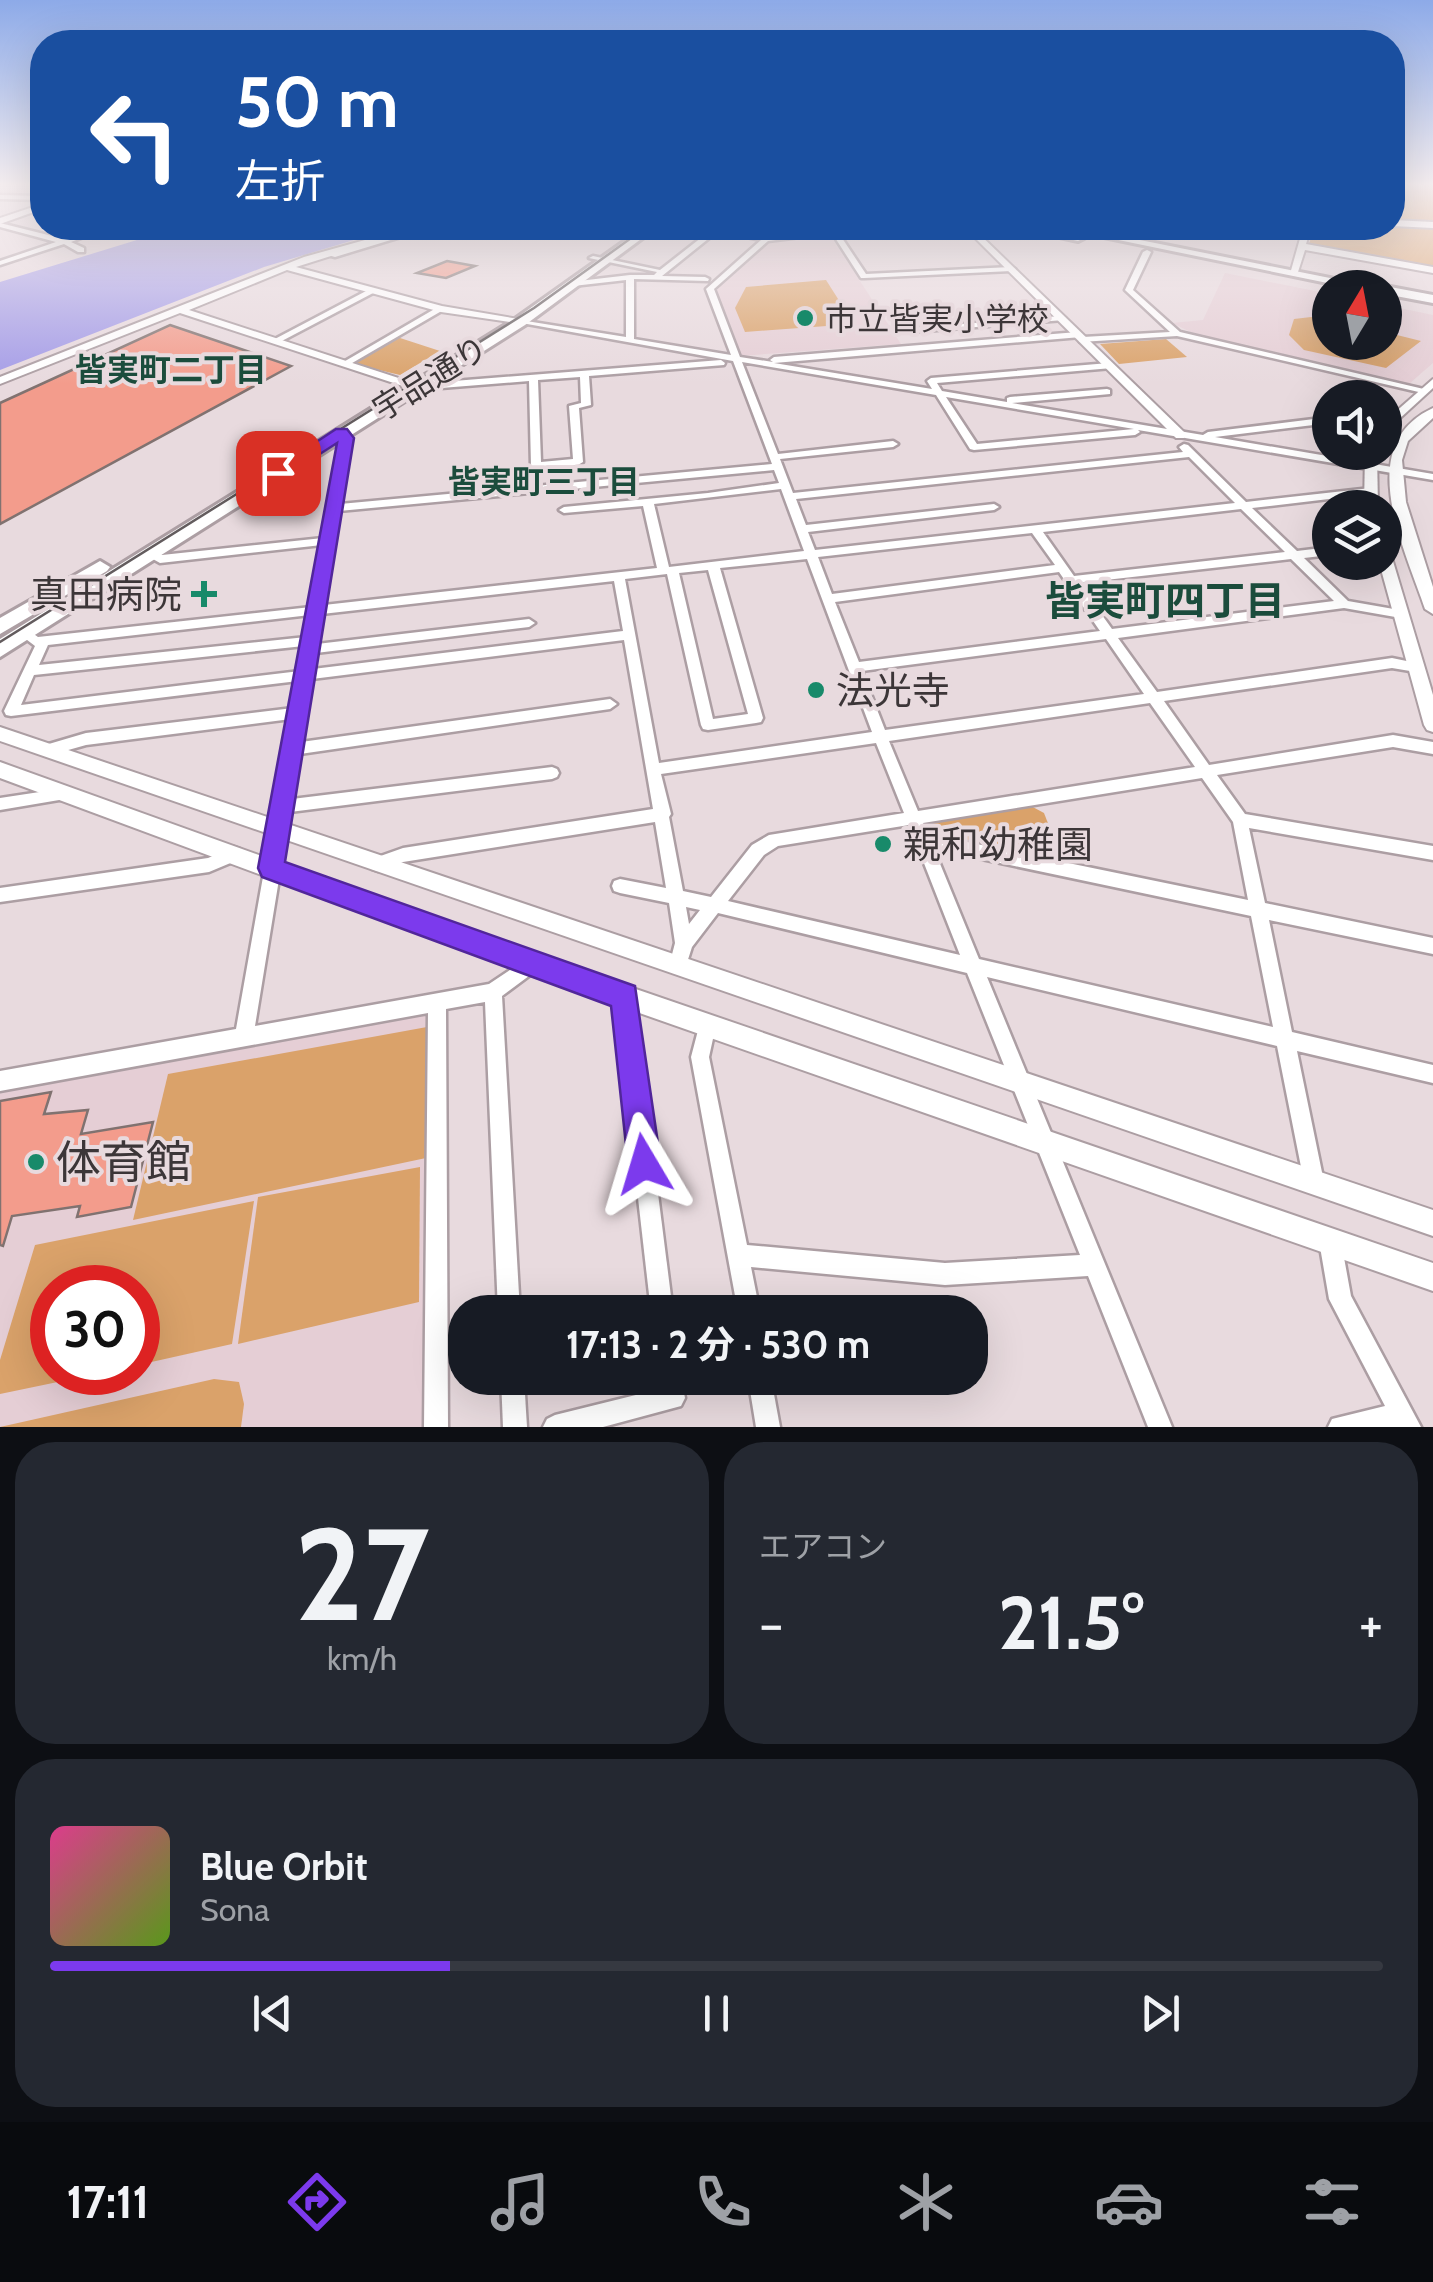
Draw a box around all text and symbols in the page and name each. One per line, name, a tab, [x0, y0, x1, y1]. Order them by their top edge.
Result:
text: 50 m	[235, 59, 399, 145]
icon: left	[70, 70, 200, 200]
text: 左折	[235, 154, 325, 208]
north arrow	[1312, 270, 1402, 360]
map controls	[1312, 270, 1402, 580]
place label: 市立皆実小学校	[825, 299, 1049, 338]
marker: 市立皆実小学校	[794, 307, 816, 329]
street label: 宇品通り	[365, 328, 495, 428]
district label: 皆実町二丁目	[75, 350, 267, 389]
button: sound	[1312, 380, 1402, 470]
pin	[236, 431, 321, 516]
icon: arrive	[251, 446, 306, 501]
district label: 皆実町三丁目	[448, 462, 640, 501]
button: layers	[1312, 490, 1402, 580]
place label: 真田病院	[30, 571, 182, 618]
district label: 皆実町四丁目	[1045, 576, 1285, 625]
marker: 真田病院	[191, 581, 217, 607]
place label: 法光寺	[836, 667, 950, 714]
marker: 法光寺	[805, 679, 827, 701]
place label: 親和幼稚園	[903, 821, 1093, 868]
marker: 親和幼稚園	[872, 833, 894, 855]
position arrow	[592, 1112, 696, 1216]
place label: 体育館	[56, 1135, 191, 1189]
marker: 体育館	[25, 1151, 47, 1173]
speed limit sign: 30	[30, 1265, 160, 1395]
text: 17:13 · 2 分 · 530 m	[566, 1321, 870, 1368]
text: 27	[294, 1495, 430, 1653]
text: エアコン	[759, 1527, 887, 1566]
text: 21.5°	[998, 1577, 1144, 1668]
text: −	[759, 1590, 783, 1657]
text: +	[1359, 1590, 1383, 1657]
text: km/h	[327, 1639, 397, 1678]
text: Blue Orbit	[200, 1843, 368, 1890]
text: Sona	[200, 1890, 270, 1929]
icon: previous	[245, 1986, 300, 2041]
icon: pause	[689, 1986, 744, 2041]
icon: next	[1133, 1986, 1188, 2041]
icon: directions	[282, 2167, 352, 2237]
icon: music	[485, 2167, 555, 2237]
icon: phone	[688, 2167, 758, 2237]
icon: climate	[891, 2167, 961, 2237]
icon: car	[1094, 2167, 1164, 2237]
icon: filters	[1297, 2167, 1367, 2237]
text: 17:11	[66, 2175, 149, 2229]

